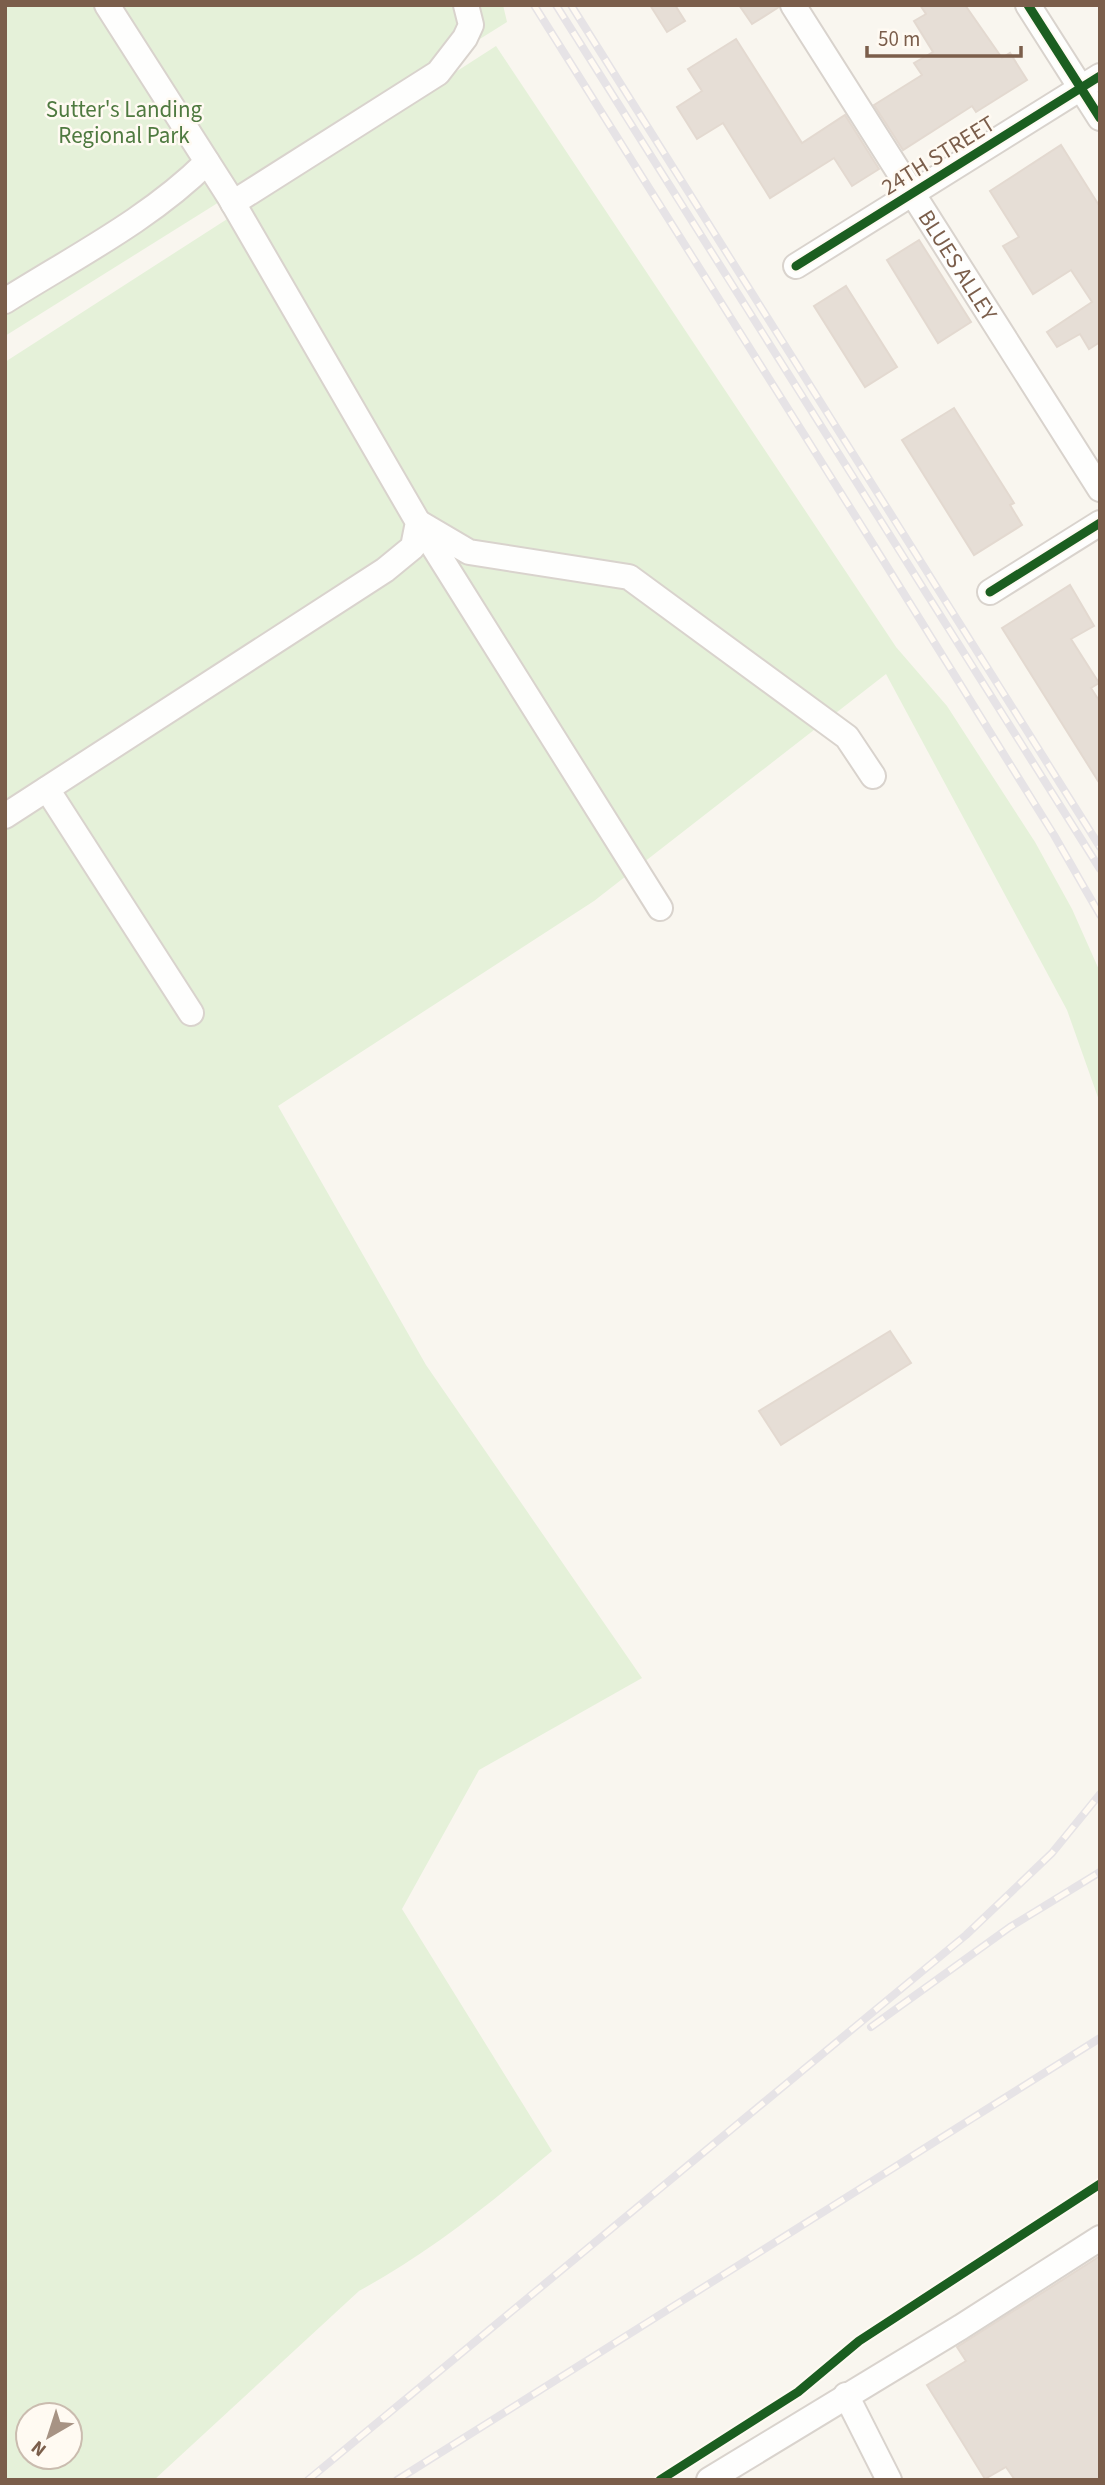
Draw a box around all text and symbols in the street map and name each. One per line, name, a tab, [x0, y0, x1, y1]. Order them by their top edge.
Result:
scale bar	[867, 14, 1021, 58]
text: 50 m	[878, 24, 920, 54]
park label: Sutter's Landing Regional Park	[46, 93, 203, 152]
street label: 24TH STREET	[875, 107, 1002, 203]
street label: BLUES ALLEY	[910, 203, 1005, 327]
north arrow	[14, 2401, 84, 2471]
text: N	[26, 2434, 53, 2463]

